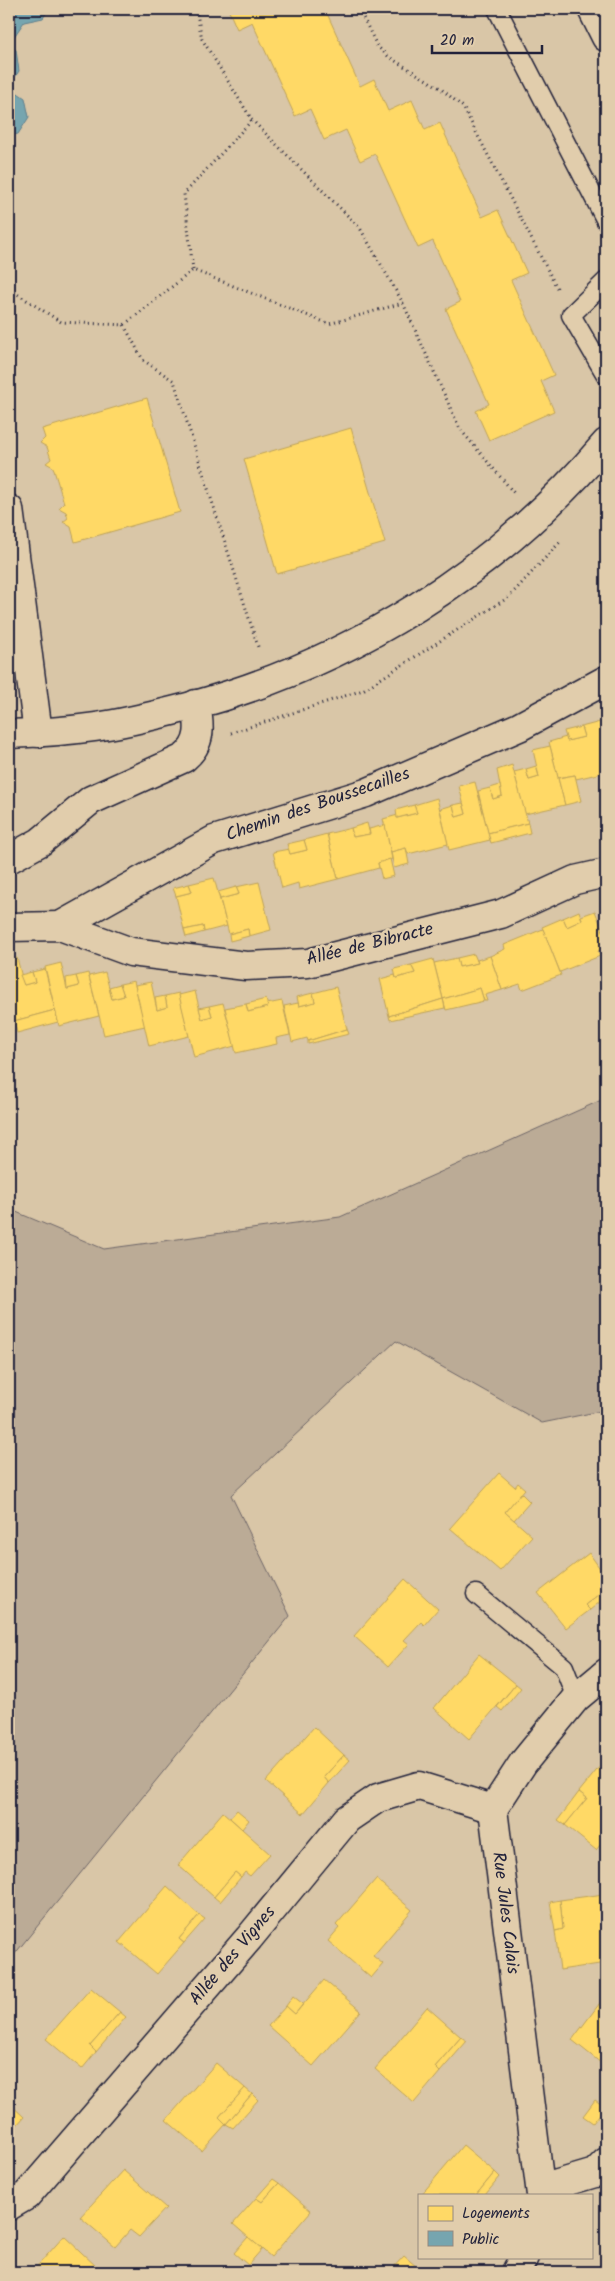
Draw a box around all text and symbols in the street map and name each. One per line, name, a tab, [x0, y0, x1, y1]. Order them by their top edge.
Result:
scale bar	[432, 22, 542, 54]
text: 20 m	[440, 29, 474, 53]
street label: Chemin des Boussecailles	[222, 760, 414, 850]
street label: Allée de Bibracte	[303, 915, 437, 975]
street label: Rue Jules Calais	[483, 1850, 527, 1976]
street label: Allée des Vignes	[182, 1899, 284, 2012]
legend	[418, 2194, 592, 2258]
text: Logements	[462, 2202, 530, 2226]
text: Public	[462, 2228, 499, 2252]

